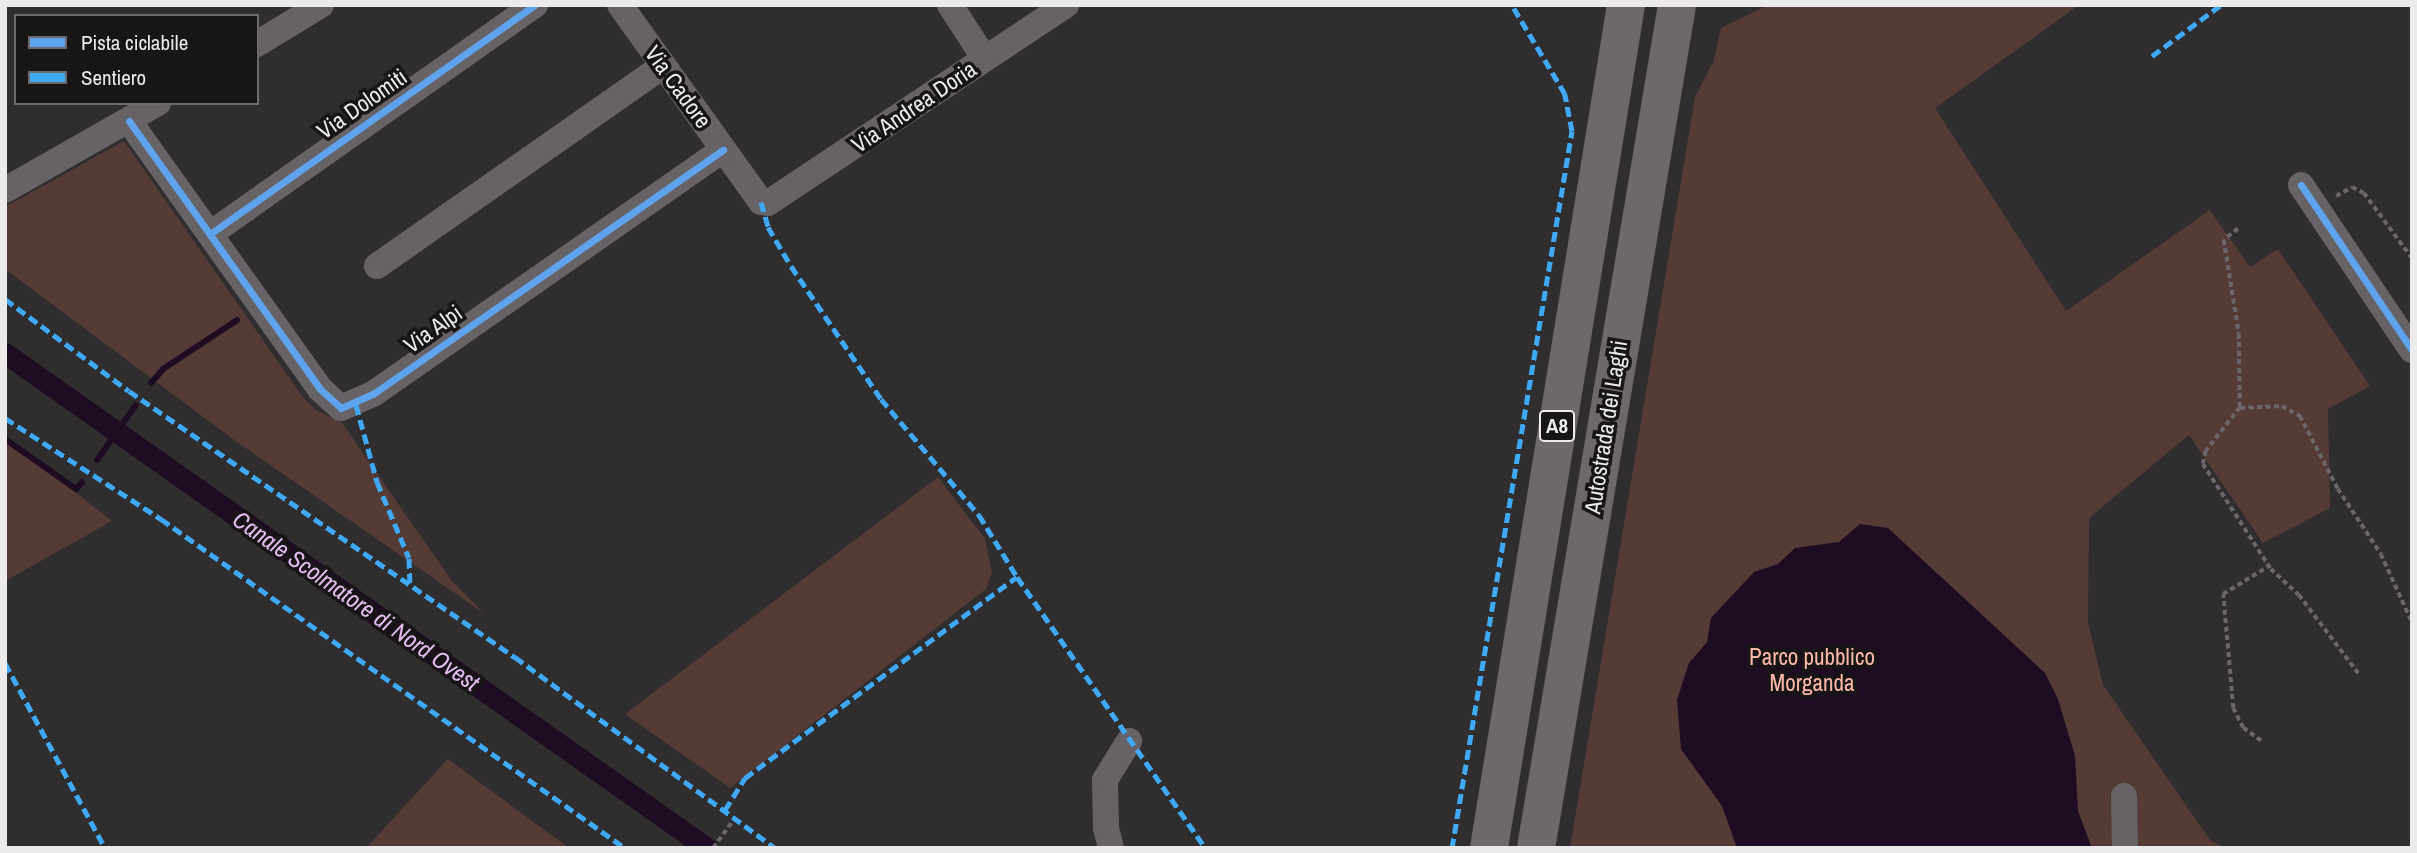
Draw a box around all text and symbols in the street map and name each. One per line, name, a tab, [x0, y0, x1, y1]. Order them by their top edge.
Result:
legend	[14, 14, 259, 105]
text: Pista ciclabile	[81, 28, 188, 57]
street label: Via Cadore	[639, 40, 717, 134]
street label: Via Andrea Doria	[846, 55, 982, 159]
text: Sentiero	[81, 63, 146, 92]
street label: Via Dolomiti	[312, 63, 412, 145]
street label: Via Alpi	[398, 299, 468, 359]
street label: Autostrada dei Laghi	[1579, 338, 1633, 516]
road number: A8	[1538, 408, 1576, 444]
water label: Canale Scolmatore di Nord Ovest	[227, 505, 485, 697]
park label: Parco pubblico Morganda	[1749, 643, 1875, 697]

